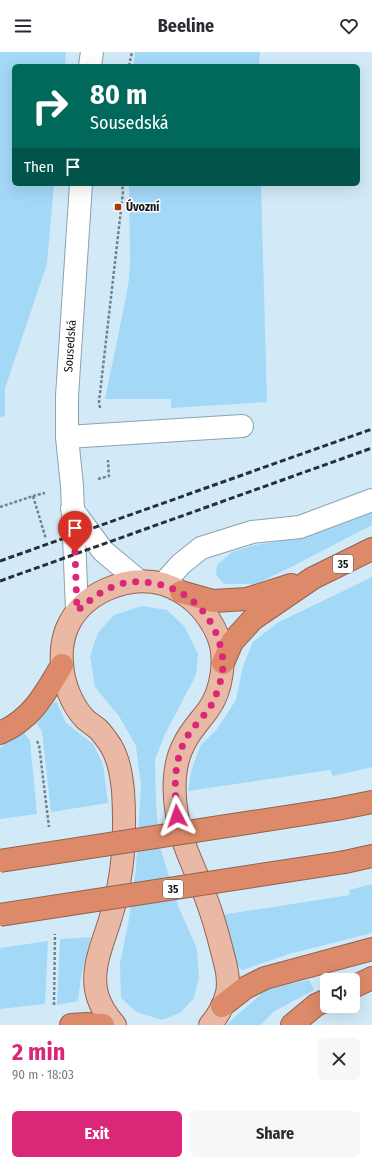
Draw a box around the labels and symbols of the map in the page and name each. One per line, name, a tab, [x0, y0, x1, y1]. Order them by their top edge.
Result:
place label: Úvozní	[126, 198, 160, 214]
marker: Úvozní	[113, 202, 123, 212]
street label: Sousedská	[61, 319, 79, 373]
pin	[58, 511, 92, 552]
road number: 35	[333, 555, 353, 573]
position arrow	[156, 795, 198, 837]
road number: 35	[163, 880, 183, 898]

